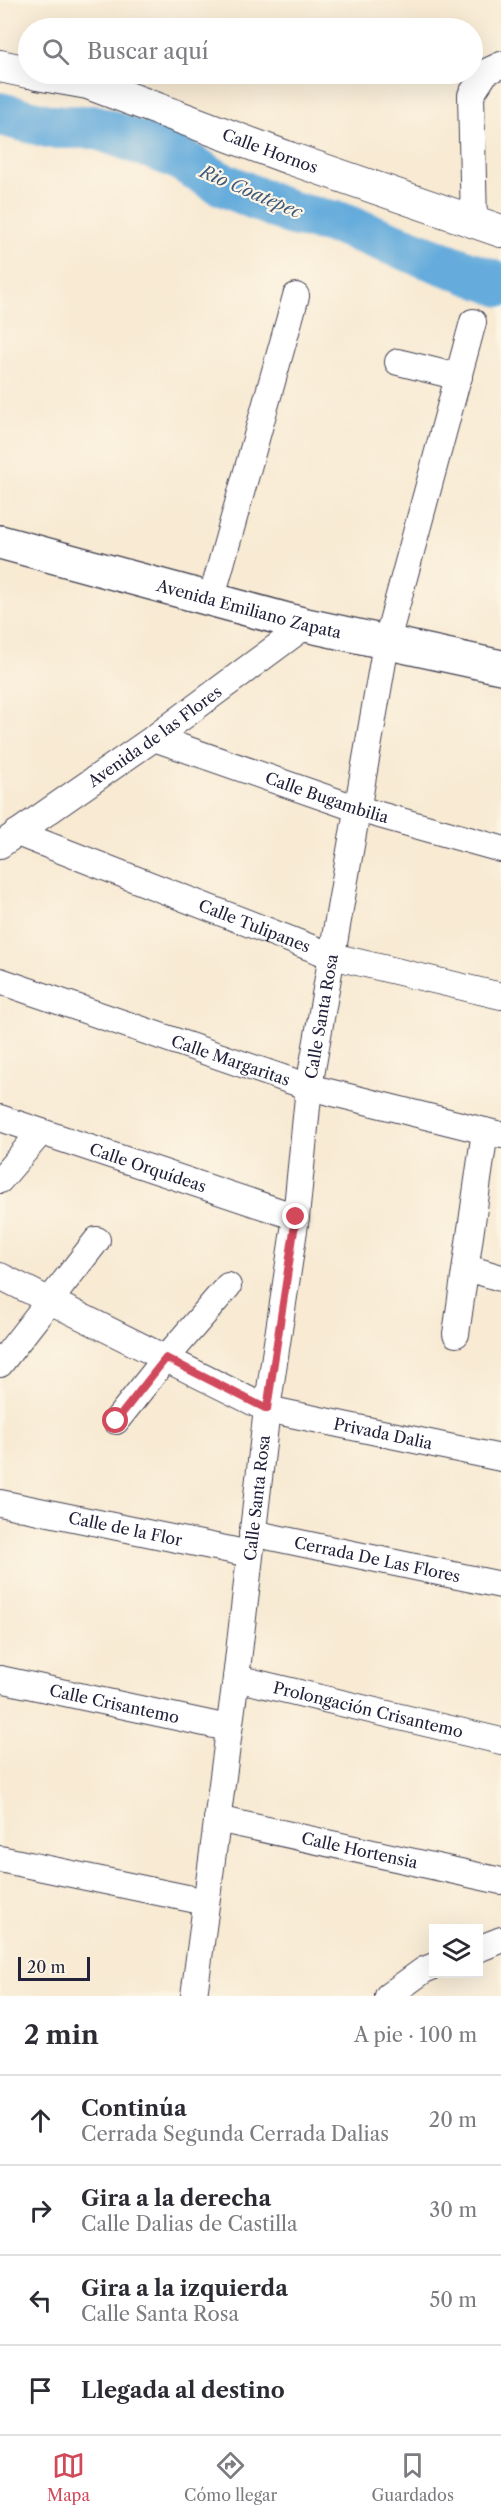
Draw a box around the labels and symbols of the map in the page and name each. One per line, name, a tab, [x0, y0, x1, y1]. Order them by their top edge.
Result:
street label: Calle Hornos	[219, 124, 320, 177]
water label: Rio Coatepec	[195, 160, 306, 224]
street label: Avenida Emiliano Zapata	[154, 575, 344, 642]
street label: Avenida de las Flores	[83, 681, 225, 792]
street label: Calle Bugambilia	[263, 768, 392, 827]
street label: Calle Tulipanes	[196, 895, 313, 957]
street label: Calle Santa Rosa	[301, 952, 342, 1080]
street label: Calle Margaritas	[169, 1031, 293, 1090]
street label: Calle Orquídeas	[87, 1139, 209, 1196]
route end	[282, 1203, 308, 1229]
route start	[102, 1407, 128, 1433]
street label: Privada Dalia	[332, 1413, 435, 1454]
street label: Calle Santa Rosa	[240, 1433, 274, 1562]
street label: Calle de la Flor	[67, 1507, 184, 1550]
street label: Cerrada De Las Flores	[292, 1532, 462, 1586]
street label: Prolongación Crisantemo	[271, 1677, 465, 1742]
street label: Calle Crisantemo	[48, 1680, 181, 1727]
street label: Calle Hortensia	[300, 1828, 420, 1873]
scale bar	[18, 1954, 90, 1982]

